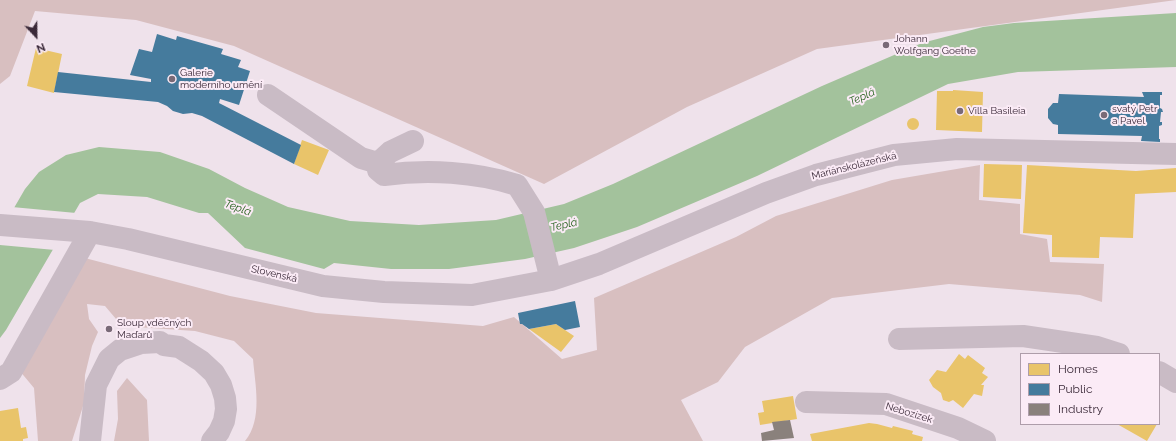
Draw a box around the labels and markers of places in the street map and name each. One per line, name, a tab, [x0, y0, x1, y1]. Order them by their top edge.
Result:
place label: Johann Wolfgang Goethe	[894, 33, 976, 56]
marker: Johann Wolfgang Goethe	[881, 40, 891, 50]
place label: Galerie moderního umění	[180, 67, 262, 90]
marker: Galerie moderního umění	[167, 74, 177, 84]
place label: svatý Petr a Pavel	[1112, 103, 1157, 126]
place label: Villa Basileia	[968, 105, 1026, 117]
marker: Villa Basileia	[955, 106, 965, 116]
marker: svatý Petr a Pavel	[1099, 110, 1109, 120]
place label: Sloup vděčných Maďarů	[117, 317, 191, 340]
marker: Sloup vděčných Maďarů	[104, 324, 114, 334]

